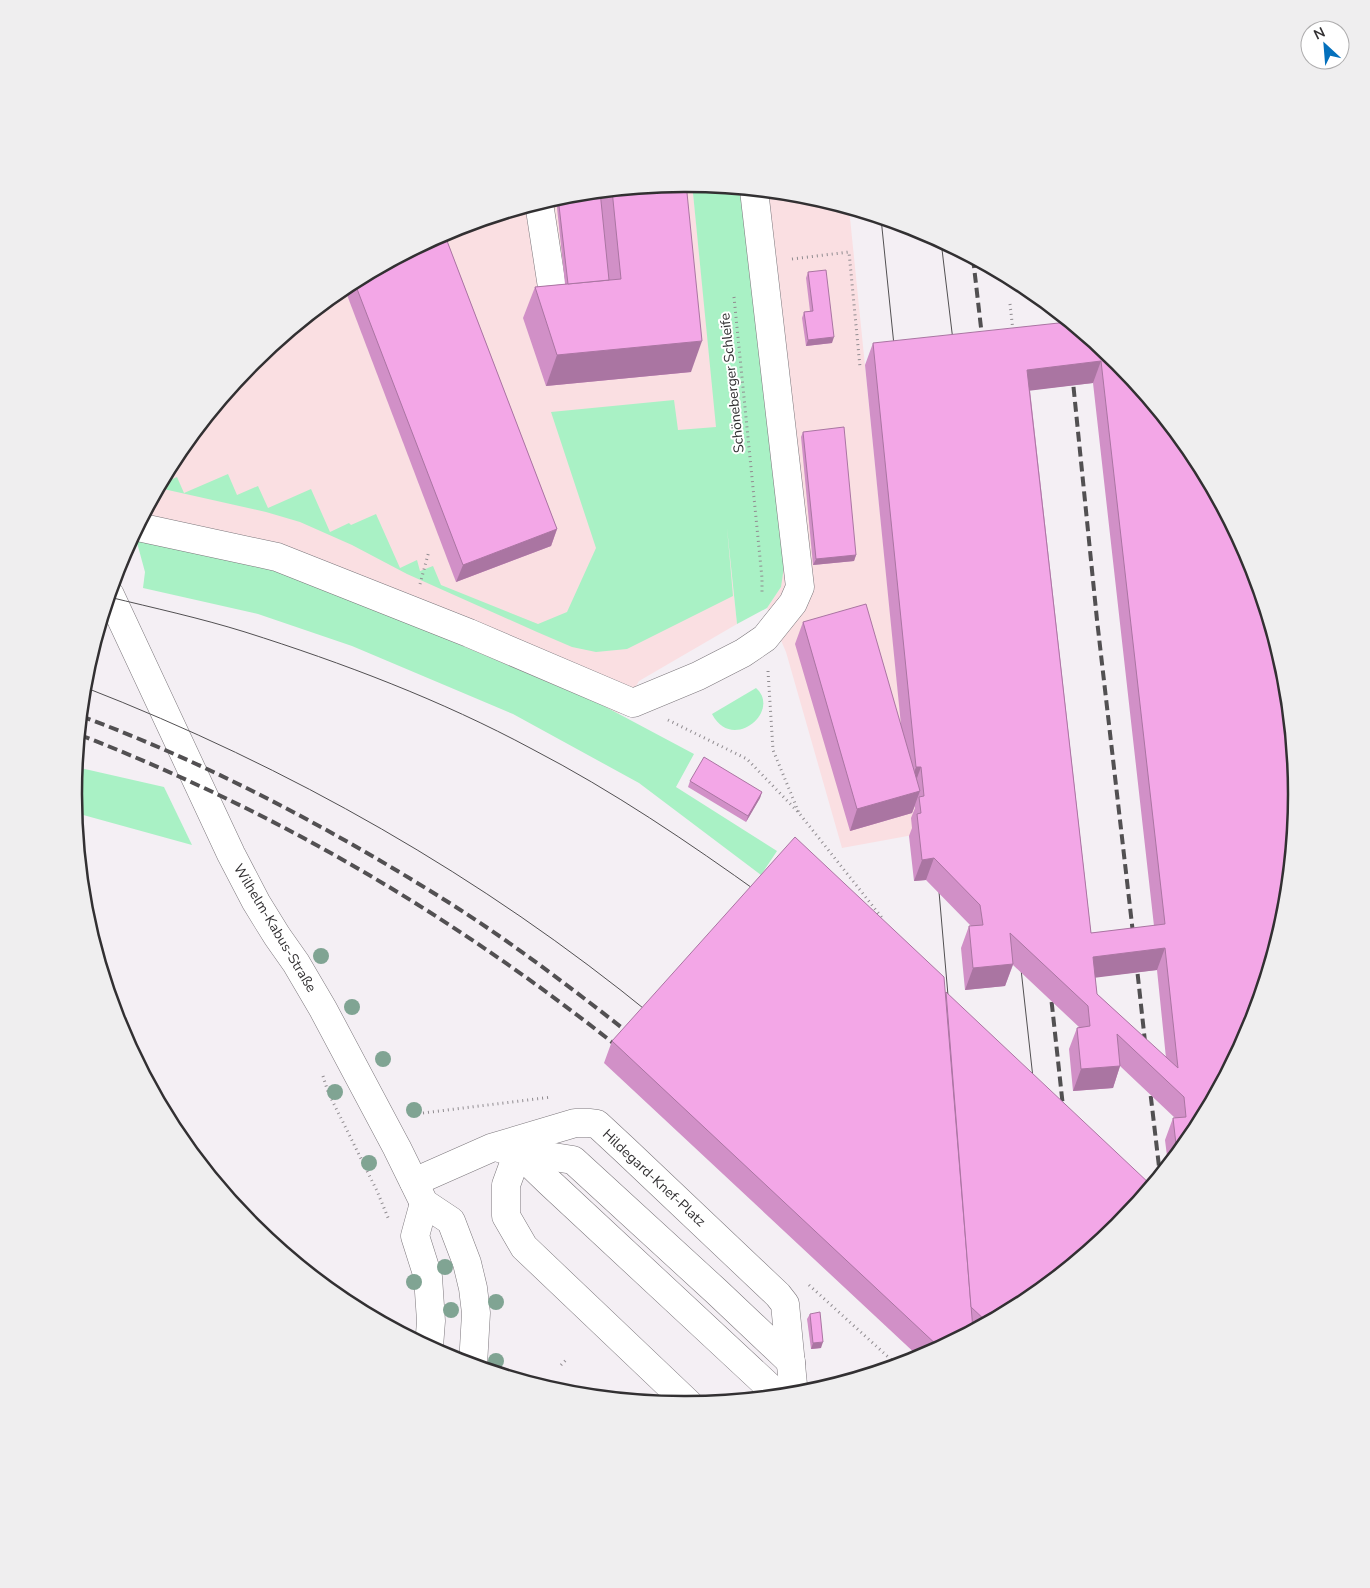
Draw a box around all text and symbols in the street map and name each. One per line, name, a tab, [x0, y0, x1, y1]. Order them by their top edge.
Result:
north arrow	[1300, 20, 1350, 70]
text: N	[1311, 23, 1328, 45]
street label: Schöneberger Schleife	[715, 312, 749, 454]
street label: Wilhelm-Kabus-Straße	[229, 860, 321, 996]
street label: Hildegard-Knef-Platz	[598, 1125, 710, 1231]

